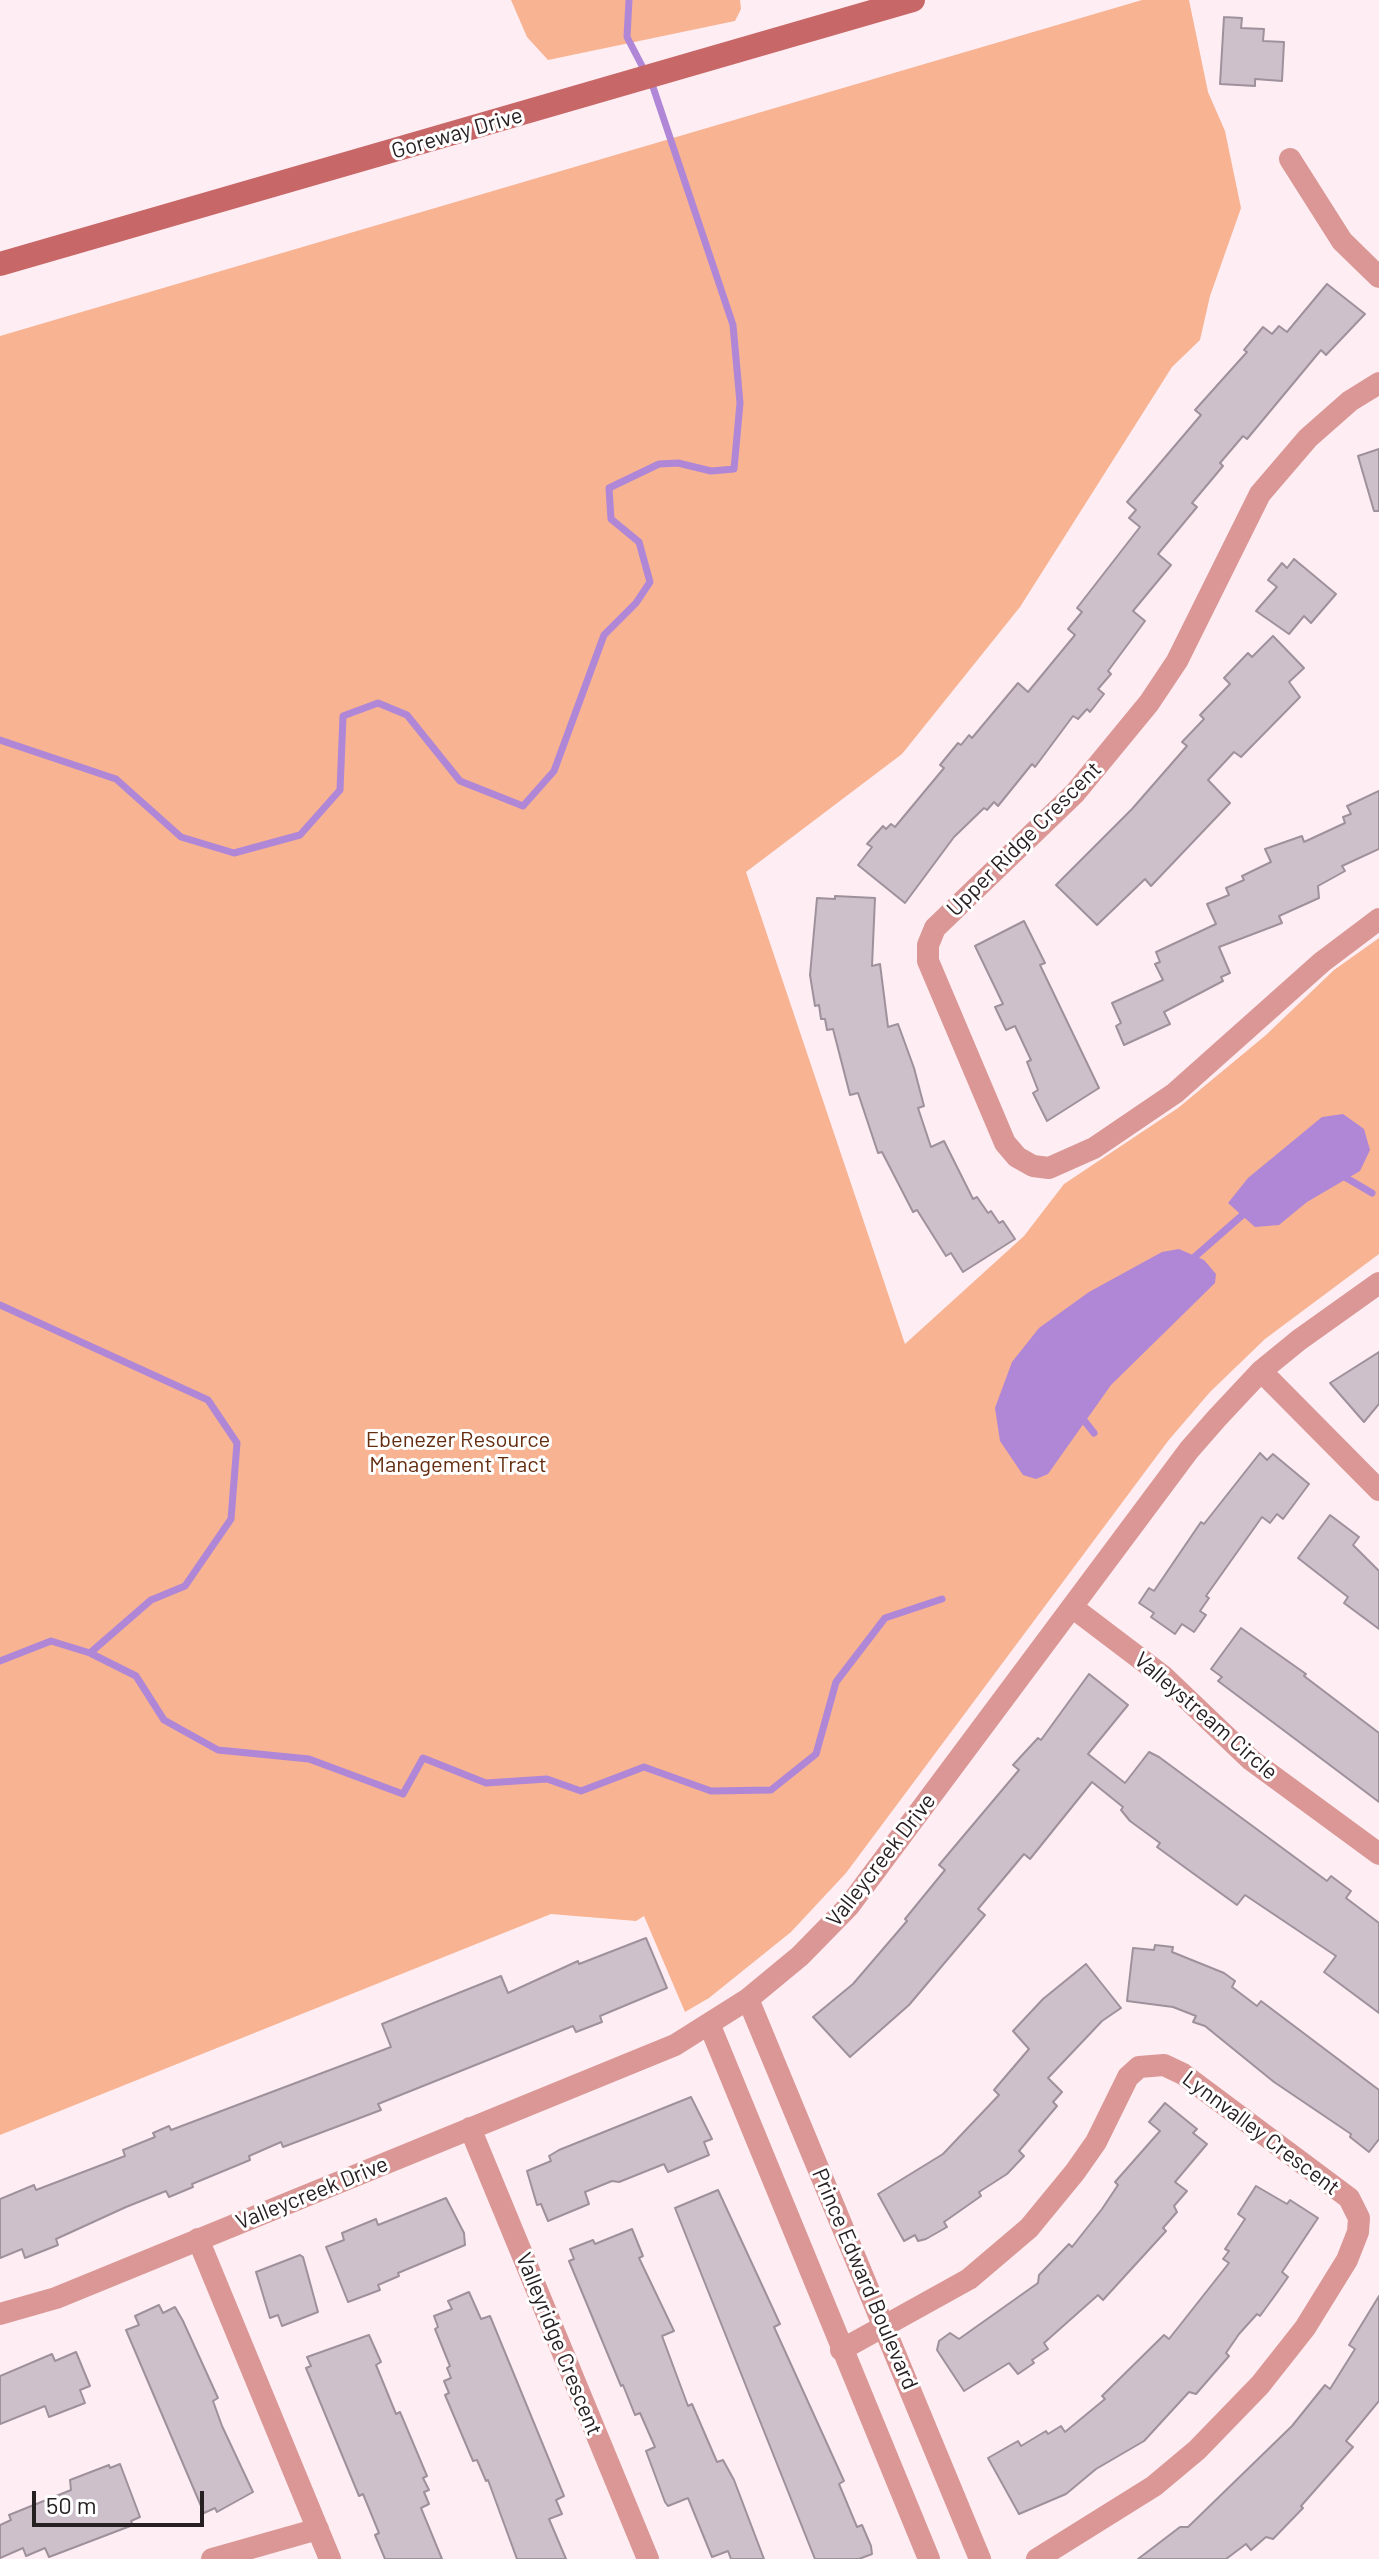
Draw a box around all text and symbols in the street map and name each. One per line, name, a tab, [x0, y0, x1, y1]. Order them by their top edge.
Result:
street label: Goreway Drive	[388, 102, 526, 164]
street label: Upper Ridge Crescent	[941, 756, 1107, 922]
park label: Ebenezer Resource Management Tract	[366, 1427, 550, 1478]
street label: Valleystream Circle	[1129, 1647, 1283, 1785]
street label: Valleycreek Drive	[821, 1788, 941, 1932]
street label: Lynnvalley Crescent	[1177, 2065, 1345, 2201]
street label: Valleycreek Drive	[232, 2150, 392, 2236]
street label: Prince Edward Boulevard	[806, 2164, 924, 2394]
street label: Valleyridge Crescent	[510, 2249, 608, 2439]
scale bar	[36, 2475, 208, 2525]
text: 50 m	[46, 2490, 97, 2519]

